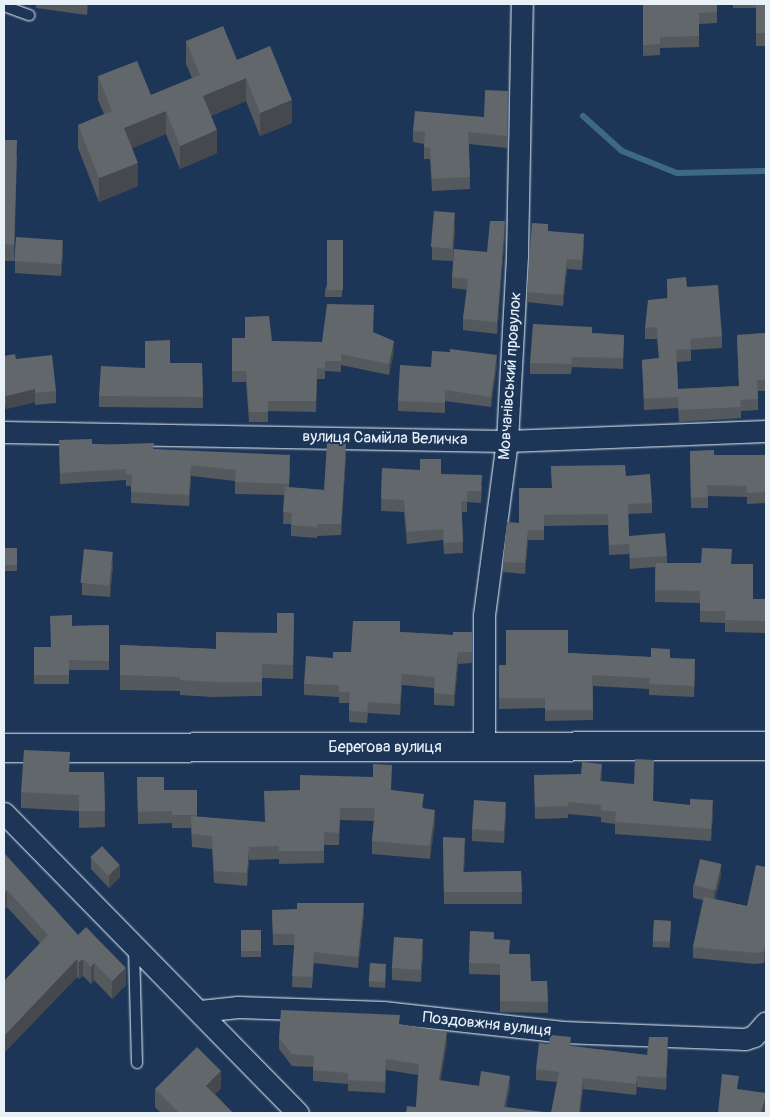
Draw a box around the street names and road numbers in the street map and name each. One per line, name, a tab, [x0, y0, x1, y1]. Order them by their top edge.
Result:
street label: Мовчанівський провулок	[495, 291, 525, 461]
street label: вулиця Самійла Величка	[302, 427, 468, 449]
street label: Берегова вулиця	[328, 737, 442, 757]
street label: Поздовжня вулиця	[422, 1008, 552, 1040]

